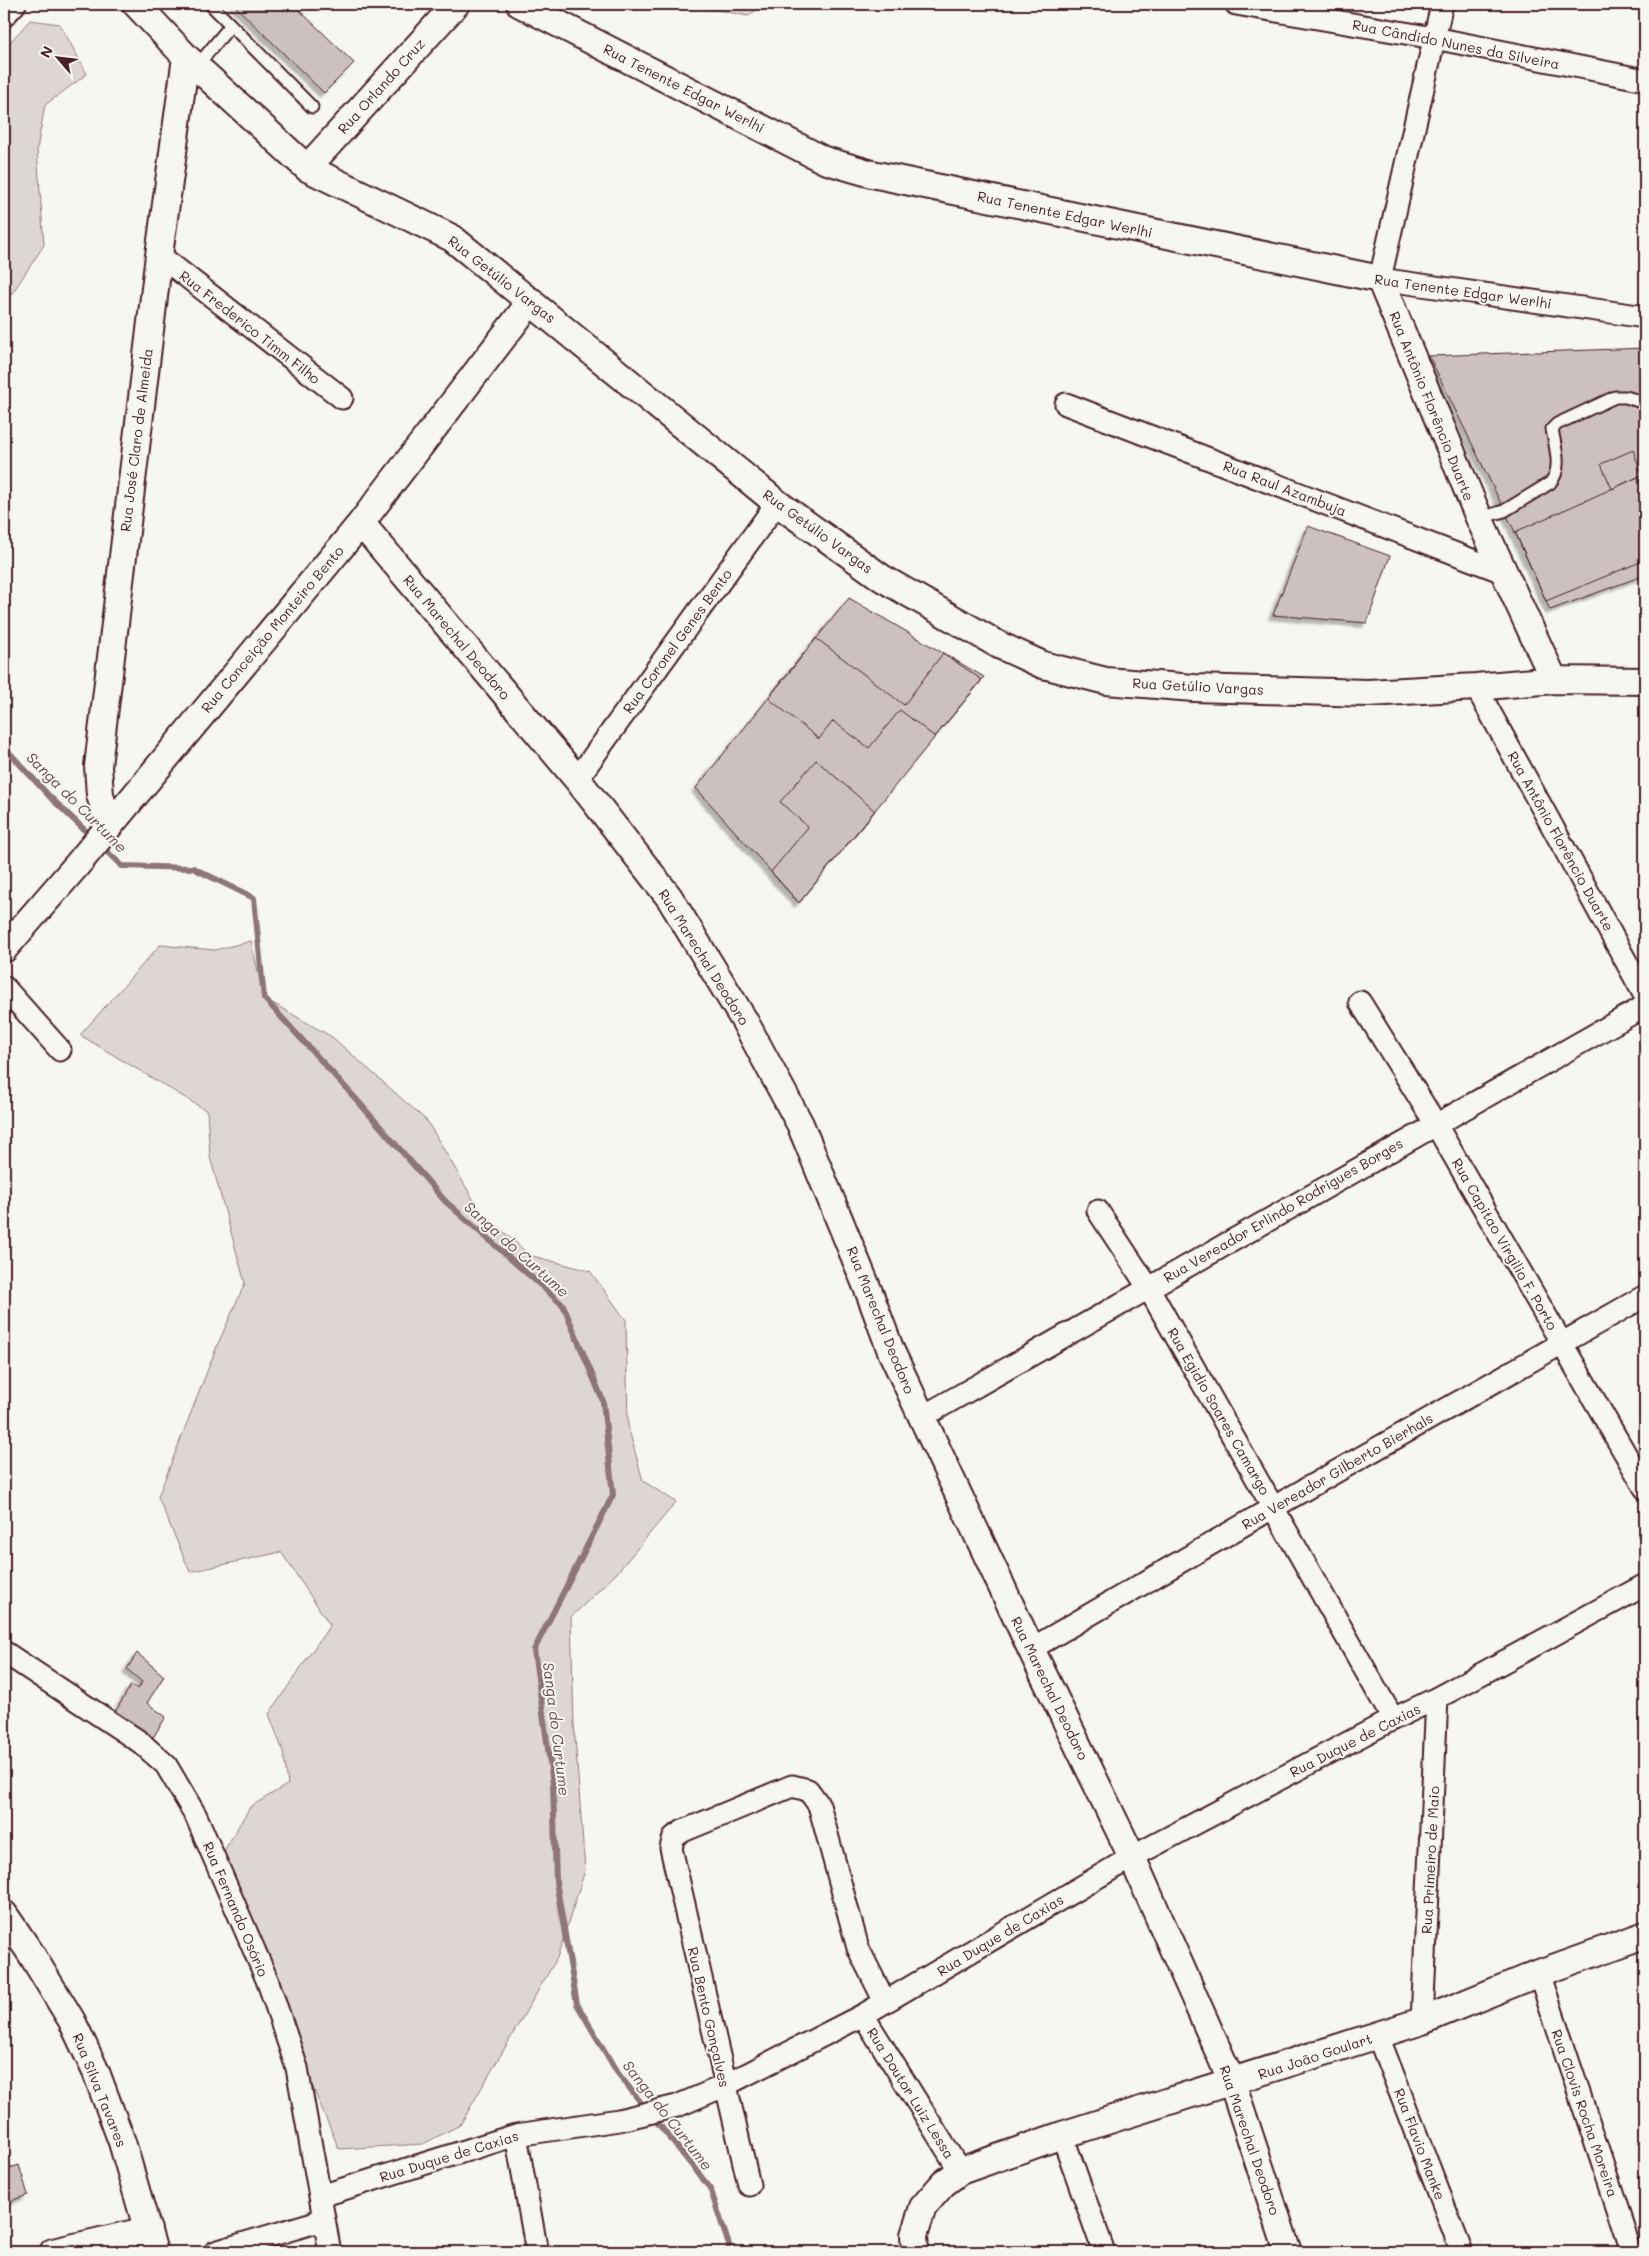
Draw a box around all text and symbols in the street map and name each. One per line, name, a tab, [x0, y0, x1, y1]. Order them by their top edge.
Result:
street label: Rua Cândido Nunes da Silveira	[1351, 15, 1561, 73]
north arrow	[32, 32, 82, 82]
street label: Rua Orlando Cruz	[333, 34, 429, 138]
street label: Rua Tenente Edgar Werlhi	[600, 39, 768, 137]
text: N	[35, 43, 57, 61]
street label: Rua Tenente Edgar Werlhi	[976, 186, 1154, 242]
street label: Rua Getúlio Vargas	[444, 231, 560, 327]
street label: Rua Frederico Timm Filho	[176, 266, 324, 388]
street label: Rua Tenente Edgar Werlhi	[1373, 269, 1553, 313]
street label: Rua Antônio Florêncio Duarte	[1385, 308, 1479, 504]
street label: Rua José Claro de Almeida	[115, 347, 157, 533]
street label: Rua Raul Azambuja	[1221, 456, 1349, 520]
street label: Rua Getúlio Vargas	[759, 485, 877, 577]
street label: Rua Conceição Monteiro Bento	[196, 541, 348, 717]
street label: Rua Coronel Genes Bento	[618, 565, 736, 717]
street label: Rua Marechal Deodoro	[399, 571, 515, 703]
street label: Rua Getúlio Vargas	[1132, 673, 1264, 699]
water label: Sanga do Curtume	[22, 747, 132, 857]
street label: Rua Antônio Florêncio Duarte	[1504, 748, 1618, 934]
street label: Rua Marechal Deodoro	[654, 885, 754, 1029]
street label: Rua Vereador Erlindo Rodrigues Borges	[1160, 1133, 1406, 1287]
street label: Rua Capitao Virgilio F. Porto	[1448, 1154, 1562, 1334]
water label: Sanga do Curtume	[460, 1197, 574, 1301]
street label: Rua Marechal Deodoro	[843, 1243, 919, 1397]
street label: Rua Egidio Soares Camargo	[1163, 1324, 1275, 1498]
street label: Rua Vereador Gilberto Bierhals	[1238, 1408, 1436, 1534]
street label: Rua Marechal Deodoro	[1007, 1613, 1093, 1763]
water label: Sanga do Curtume	[539, 1661, 575, 1797]
street label: Rua Duque de Caxias	[1286, 1699, 1424, 1781]
street label: Rua Primeiro de Maio	[1417, 1786, 1443, 1934]
street label: Rua Fernando Osório	[199, 1839, 273, 1979]
street label: Rua Duque de Caxias	[933, 1890, 1067, 1980]
street label: Rua Bento Gonçalves	[684, 1945, 734, 2089]
street label: Rua Doutor Luiz Lessa	[863, 2024, 959, 2162]
street label: Rua Clovis Rocha Moreira	[1547, 2027, 1623, 2199]
street label: Rua João Goulart	[1255, 2029, 1375, 2083]
street label: Rua Silva Tavares	[68, 2030, 132, 2150]
water label: Sanga do Curtume	[619, 2056, 717, 2174]
street label: Rua Marechal Deodoro	[1215, 2063, 1285, 2217]
street label: Rua Flavio Manke	[1390, 2085, 1450, 2203]
street label: Rua Duque de Caxias	[377, 2126, 521, 2186]

